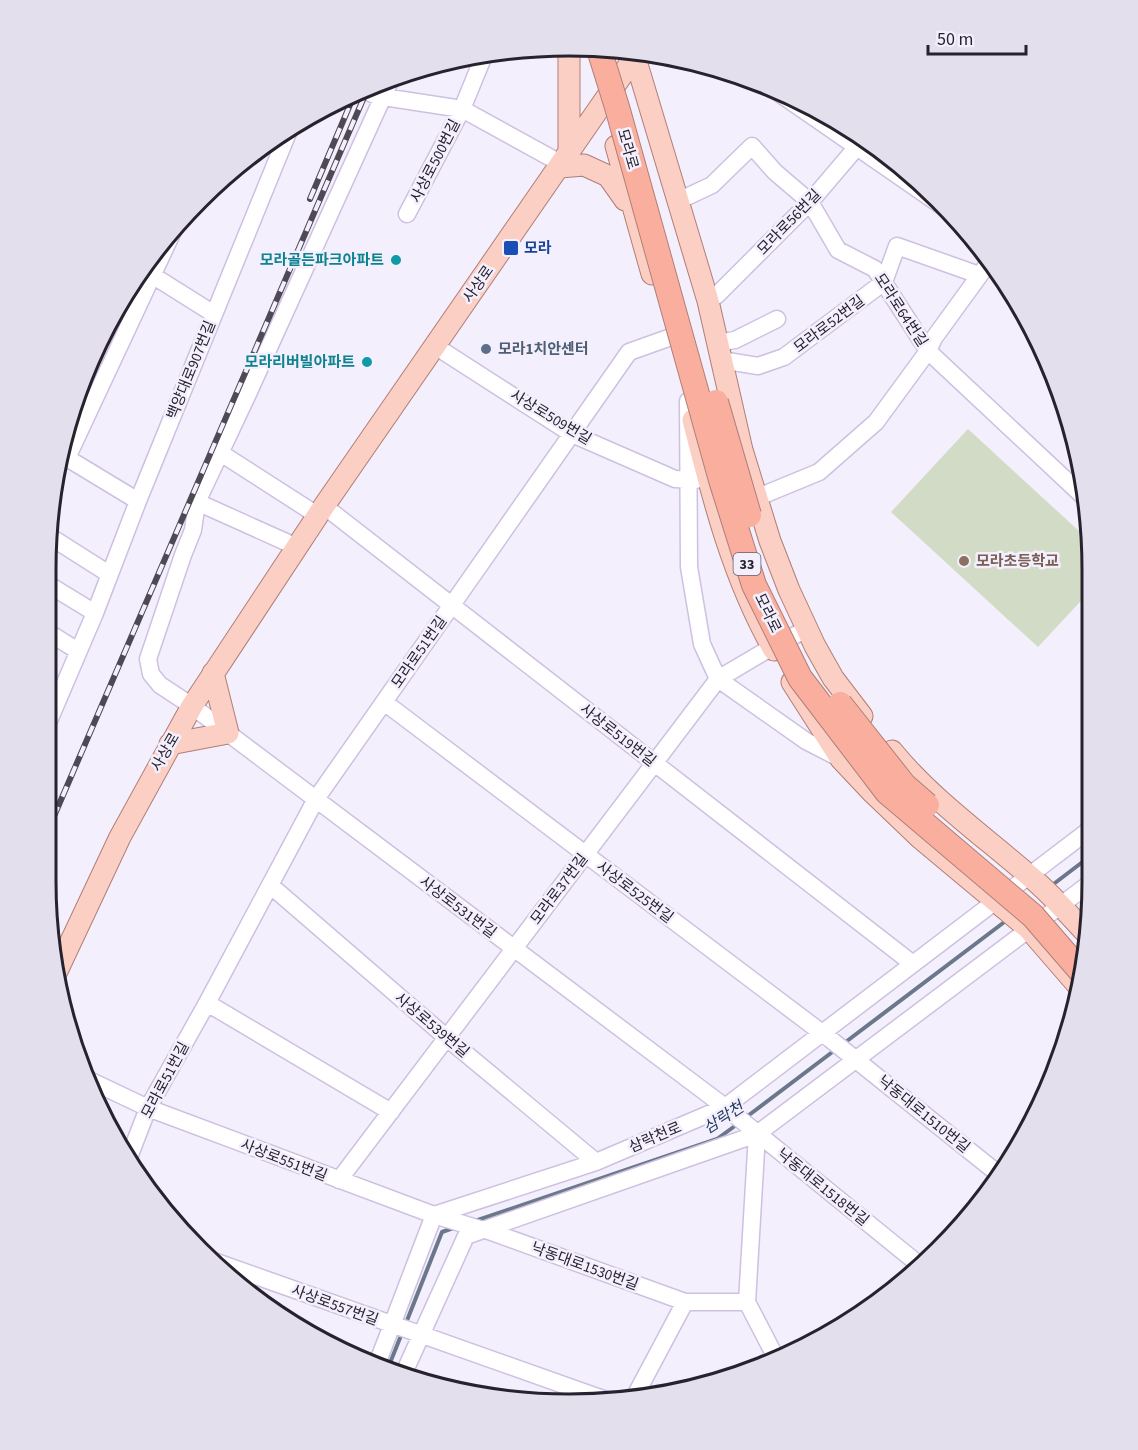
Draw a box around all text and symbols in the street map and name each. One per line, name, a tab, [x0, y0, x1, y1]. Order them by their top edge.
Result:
scale bar	[928, 18, 1026, 56]
text: 50 m	[937, 27, 973, 52]
street label: 사상로500번길	[405, 116, 466, 207]
street label: 모라로	[612, 126, 643, 172]
street label: 모라로56번길	[753, 185, 826, 260]
place label: 모라	[524, 238, 552, 259]
marker: 모라	[502, 239, 520, 257]
place label: 모라골든파크아파트	[260, 250, 384, 271]
marker: 모라골든파크아파트	[389, 253, 403, 267]
street label: 사상로	[458, 261, 499, 307]
street label: 모라로64번길	[869, 269, 932, 351]
street label: 모라로52번길	[789, 291, 869, 358]
street label: 백양대로907번길	[162, 317, 221, 423]
place label: 모라1치안센터	[498, 339, 589, 360]
marker: 모라1치안센터	[479, 342, 493, 356]
place label: 모라리버빌아파트	[245, 352, 355, 373]
marker: 모라리버빌아파트	[360, 355, 374, 369]
street label: 사상로509번길	[506, 385, 595, 450]
place label: 모라초등학교	[976, 551, 1059, 572]
road number: 33	[734, 553, 760, 575]
marker: 모라초등학교	[957, 554, 971, 568]
street label: 모라로	[749, 590, 786, 636]
street label: 모라로51번길	[387, 612, 452, 693]
street label: 사상로519번길	[575, 699, 660, 772]
street label: 사상로	[146, 729, 185, 775]
street label: 모라로37번길	[526, 849, 593, 929]
street label: 사상로525번길	[592, 857, 678, 928]
street label: 사상로531번길	[415, 872, 501, 943]
street label: 사상로539번길	[390, 988, 473, 1063]
street label: 모라로51번길	[136, 1038, 194, 1122]
street label: 낙동대로1510번길	[873, 1071, 974, 1158]
water label: 삼락천	[699, 1095, 750, 1139]
street label: 삼락천로	[626, 1117, 685, 1158]
street label: 사상로551번길	[237, 1134, 330, 1187]
street label: 낙동대로1518번길	[772, 1144, 873, 1231]
street label: 낙동대로1530번길	[528, 1237, 641, 1296]
street label: 사상로557번길	[288, 1280, 381, 1331]

